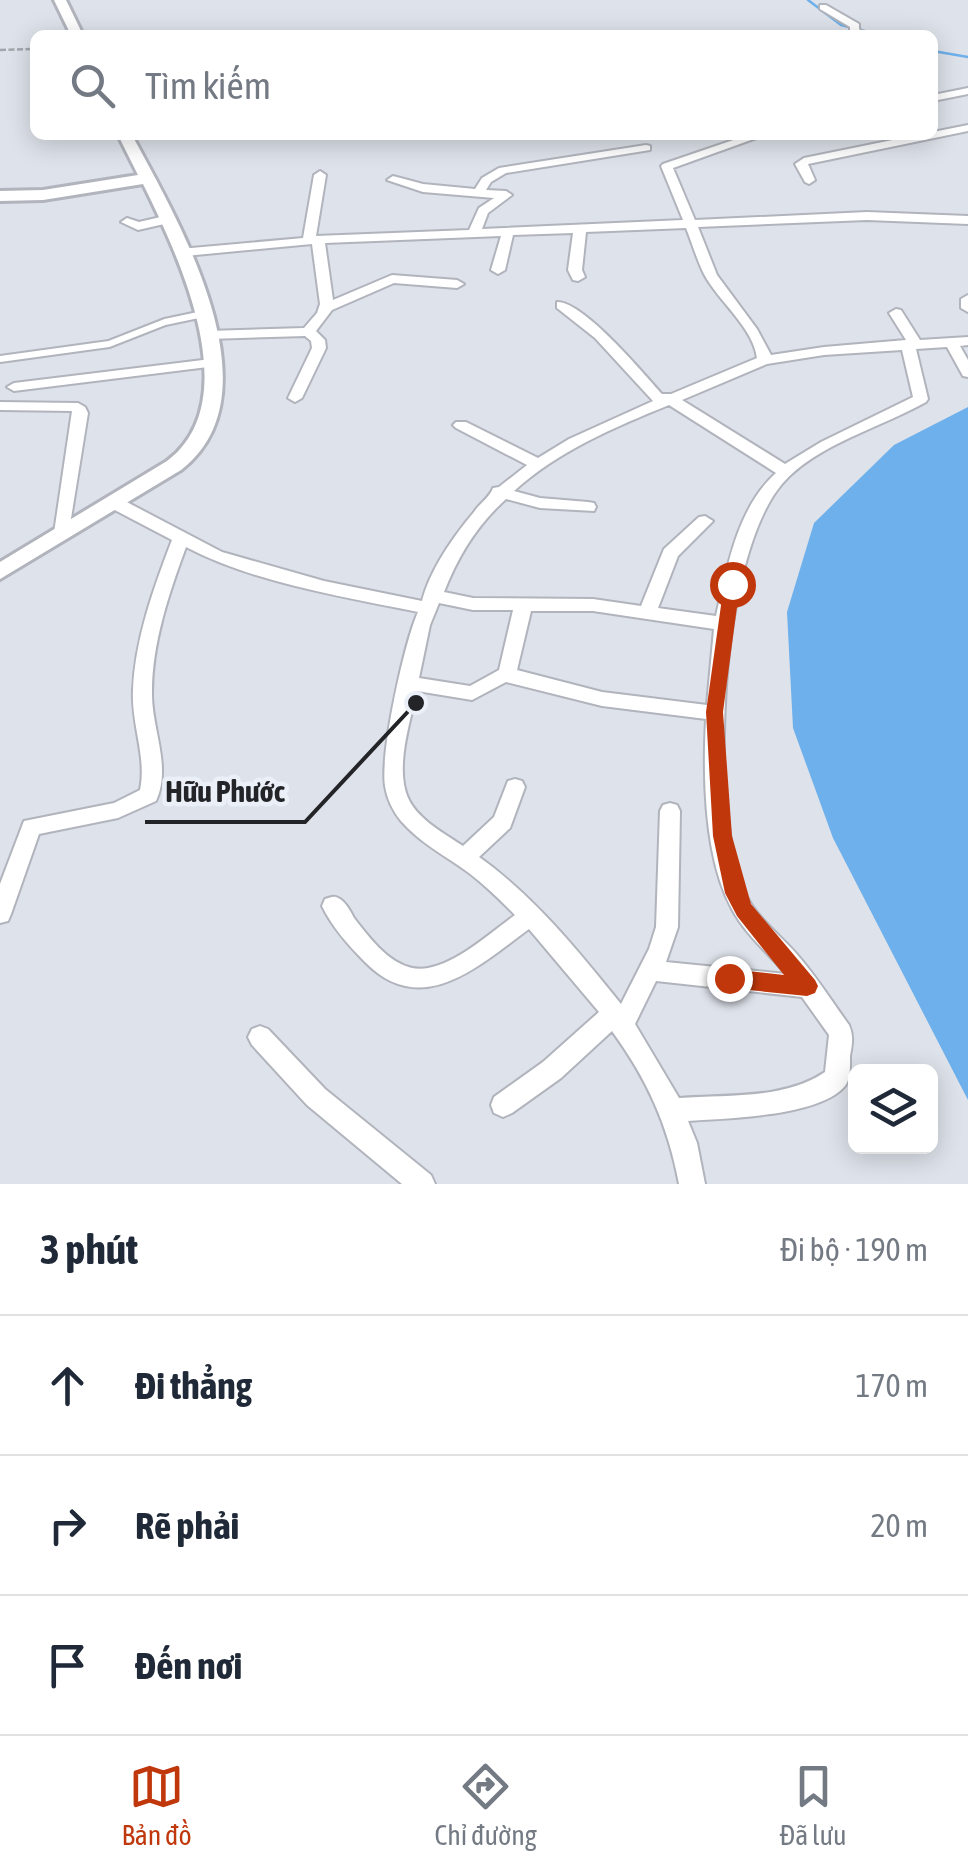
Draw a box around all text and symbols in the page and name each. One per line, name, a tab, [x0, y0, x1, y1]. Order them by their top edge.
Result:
search box	[30, 30, 938, 140]
icon: search	[65, 58, 120, 113]
text: Tìm kiếm	[145, 64, 271, 107]
route start	[710, 562, 756, 608]
callout: Hữu Phước	[145, 762, 305, 822]
text: Hữu Phước	[165, 774, 285, 808]
route end	[707, 956, 753, 1002]
map controls	[848, 1064, 938, 1154]
button: layers	[848, 1064, 938, 1154]
text: 3 phút	[40, 1225, 138, 1273]
text: Đi bộ · 190 m	[780, 1231, 928, 1268]
icon: ahead	[40, 1358, 95, 1413]
text: Đi thẳng	[135, 1364, 252, 1407]
text: 170 m	[855, 1367, 928, 1404]
icon: right	[40, 1498, 95, 1553]
text: Rẽ phải	[135, 1504, 239, 1547]
text: 20 m	[870, 1507, 928, 1544]
icon: arrive	[40, 1638, 95, 1693]
text: Đến nơi	[135, 1644, 242, 1687]
tab: Bản đồ	[121, 1759, 192, 1851]
tab: Chỉ đường	[435, 1759, 537, 1851]
tab: Đã lưu	[780, 1759, 847, 1851]

